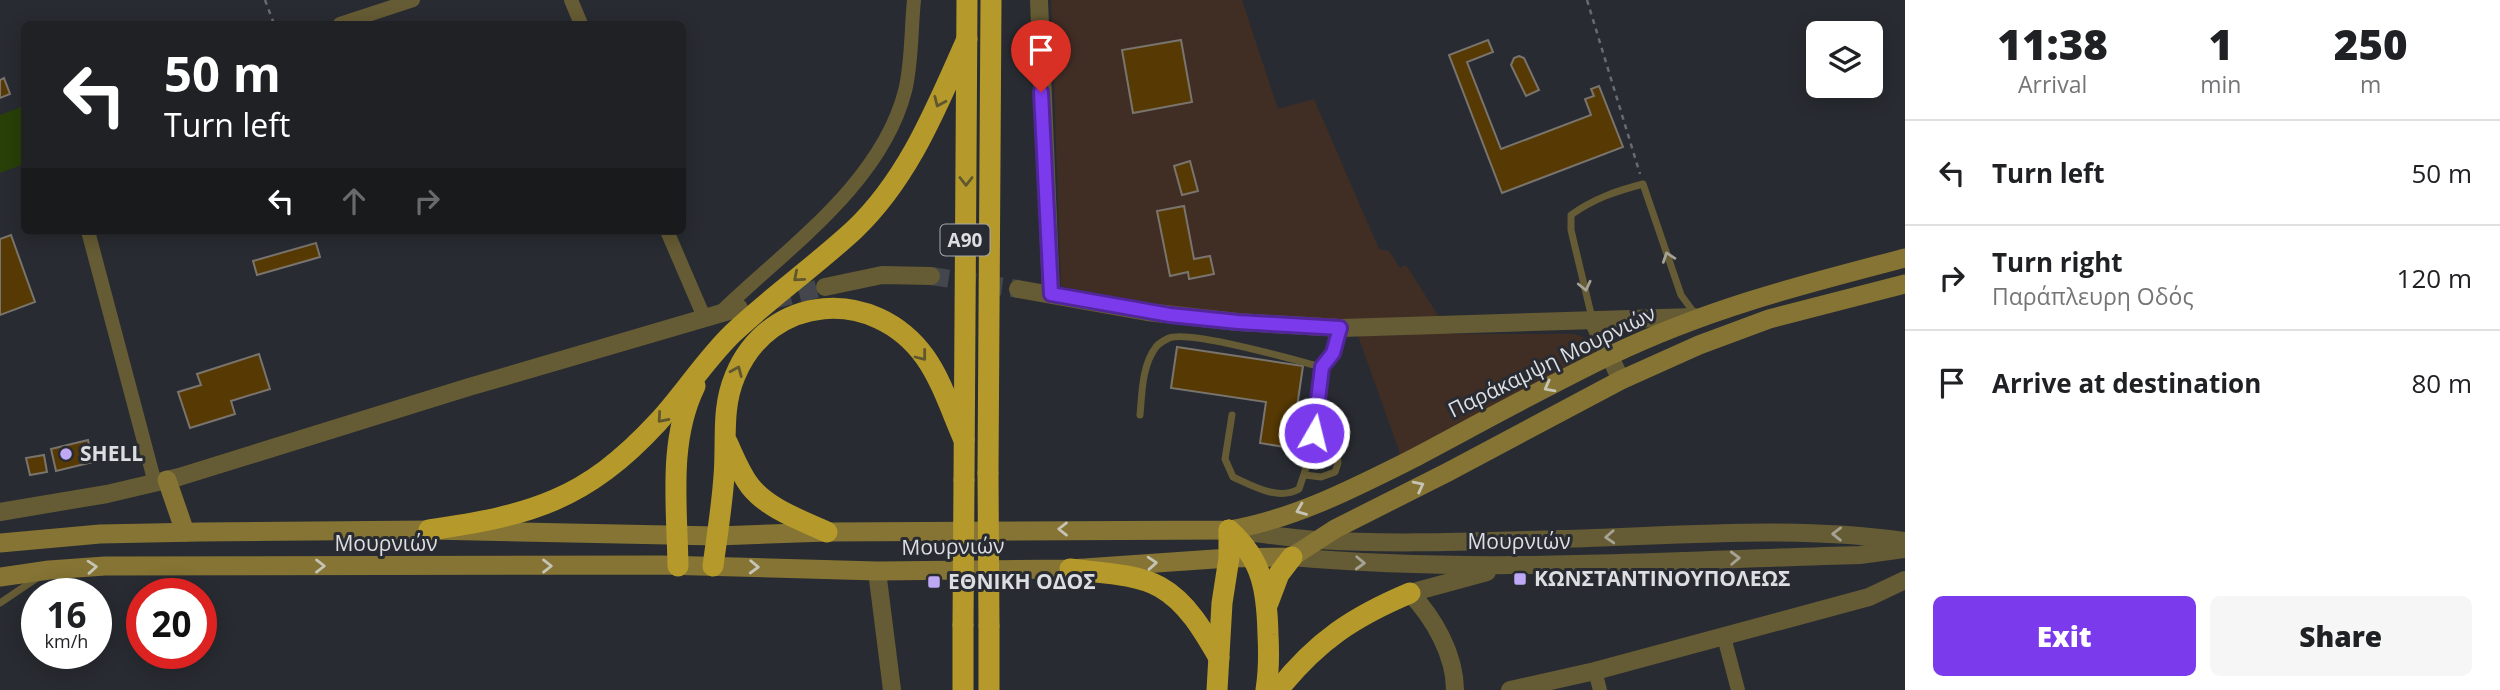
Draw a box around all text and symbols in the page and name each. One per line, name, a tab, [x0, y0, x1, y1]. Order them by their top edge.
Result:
text: 11:38	[1997, 15, 2108, 72]
text: 1	[2209, 15, 2233, 72]
text: 250	[2334, 15, 2408, 72]
pin	[1011, 20, 1071, 92]
map controls	[1806, 21, 1883, 98]
button: layers	[1806, 21, 1883, 98]
icon: arrive	[1022, 31, 1060, 69]
text: 50 m	[164, 40, 281, 106]
icon: left	[49, 49, 140, 140]
text: Arrival	[2018, 68, 2087, 100]
text: min	[2200, 68, 2241, 100]
text: m	[2360, 68, 2381, 100]
one-way arrow	[933, 95, 947, 107]
text: Turn left	[164, 103, 290, 146]
icon: left	[1933, 154, 1971, 192]
text: Turn left	[1992, 155, 2104, 191]
text: 50 m	[2411, 155, 2472, 191]
one-way arrow	[958, 176, 974, 187]
icon: left	[262, 182, 300, 220]
icon: ahead	[335, 182, 373, 220]
icon: right	[408, 182, 446, 220]
road number: Α90	[940, 224, 990, 256]
text: Turn right	[1992, 244, 2123, 280]
one-way arrow	[1662, 251, 1676, 263]
icon: right	[1933, 259, 1971, 297]
text: 120 m	[2397, 260, 2472, 296]
one-way arrow	[794, 269, 807, 281]
one-way arrow	[1576, 280, 1591, 292]
text: Παράπλευρη Οδός	[1992, 280, 2194, 312]
street label: Παράκαμψη Μουρνιών	[1443, 299, 1660, 424]
one-way arrow	[914, 349, 927, 361]
icon: arrive	[1933, 364, 1971, 402]
text: Arrive at destination	[1992, 365, 2261, 401]
text: 80 m	[2411, 365, 2472, 401]
one-way arrow	[729, 366, 743, 378]
one-way arrow	[1544, 379, 1556, 393]
position arrow	[1277, 396, 1351, 470]
one-way arrow	[657, 409, 670, 422]
place label: SHELL	[80, 439, 143, 467]
marker: SHELL	[58, 446, 74, 462]
one-way arrow	[1412, 481, 1424, 495]
one-way arrow	[1296, 501, 1308, 515]
one-way arrow	[1057, 522, 1068, 537]
one-way arrow	[1831, 526, 1842, 542]
street label: Μουρνιών	[1467, 527, 1571, 555]
street label: Μουρνιών	[334, 529, 438, 557]
one-way arrow	[1604, 529, 1615, 544]
street label: Μουρνιών	[901, 531, 1005, 561]
one-way arrow	[1729, 551, 1740, 566]
one-way arrow	[1355, 555, 1366, 570]
one-way arrow	[1147, 556, 1158, 571]
one-way arrow	[315, 558, 325, 574]
one-way arrow	[542, 558, 553, 574]
one-way arrow	[87, 559, 98, 574]
one-way arrow	[748, 560, 759, 575]
place label: ΚΩΝΣΤΑΝΤΙΝΟΥΠΟΛΕΩΣ	[1534, 564, 1790, 592]
place label: ΕΘΝΙΚΗ ΟΔΟΣ	[948, 567, 1096, 595]
marker: ΚΩΝΣΤΑΝΤΙΝΟΥΠΟΛΕΩΣ	[1512, 571, 1528, 587]
marker: ΕΘΝΙΚΗ ΟΔΟΣ	[926, 574, 942, 590]
speed limit sign: 20	[126, 578, 217, 669]
text: 16	[46, 591, 87, 638]
button: Exit	[1933, 596, 2196, 676]
button: Share	[2210, 596, 2472, 676]
text: km/h	[45, 629, 88, 653]

